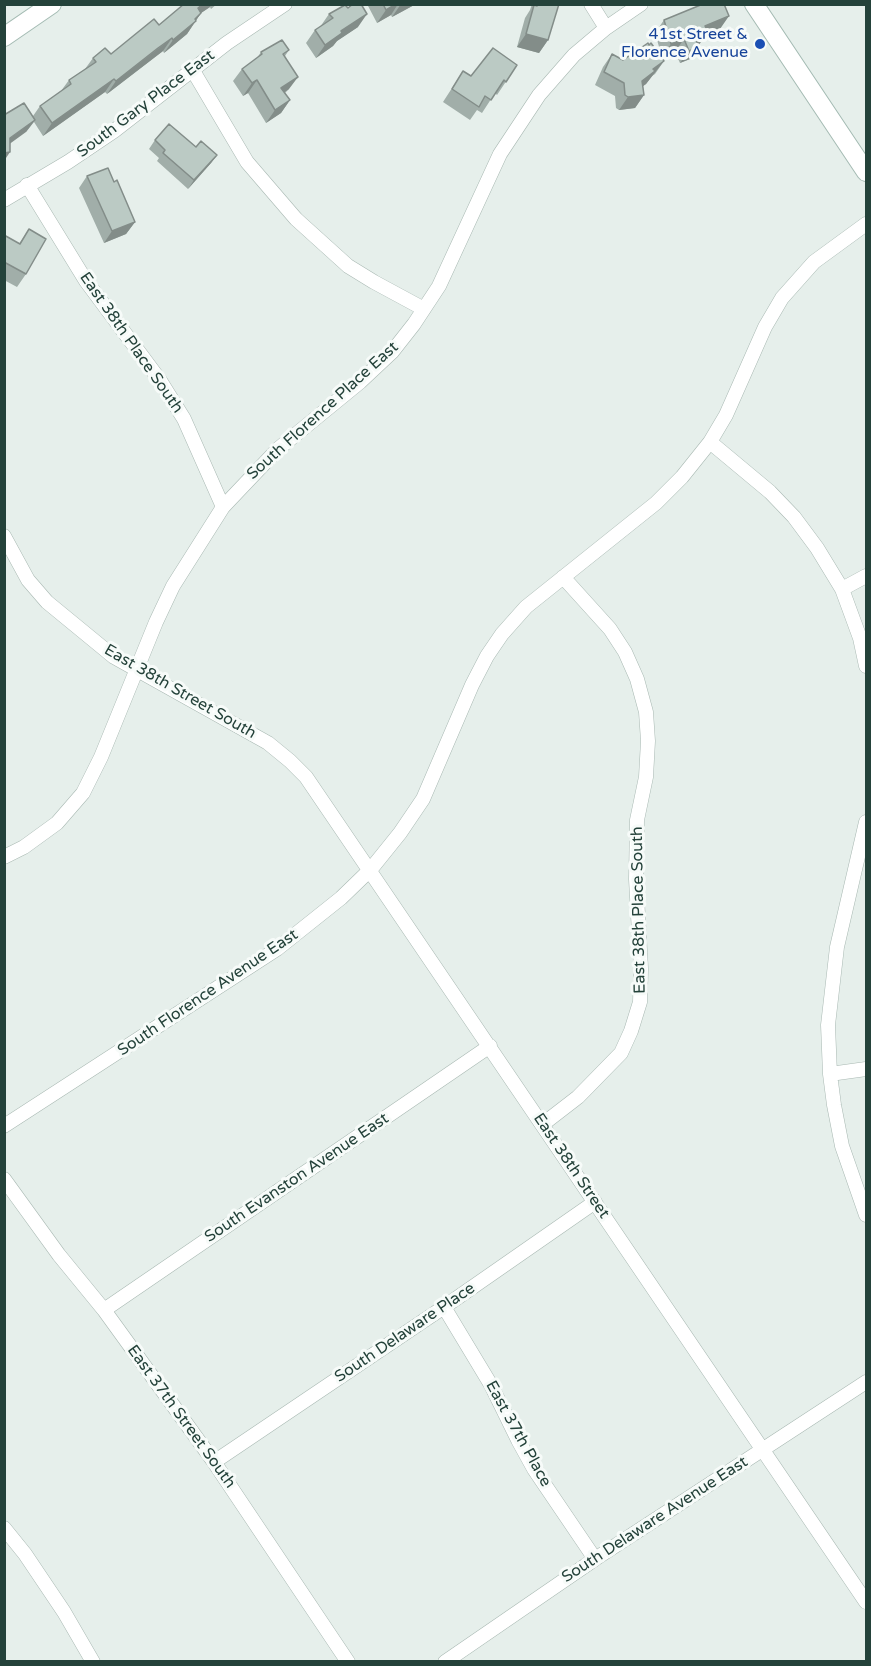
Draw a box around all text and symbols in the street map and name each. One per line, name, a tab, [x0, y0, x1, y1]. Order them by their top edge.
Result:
place label: 41st Street & Florence Avenue	[621, 25, 748, 63]
marker: 41st Street & Florence Avenue	[753, 37, 767, 51]
street label: South Gary Place East	[73, 46, 219, 162]
street label: East 38th Place South	[75, 269, 187, 417]
street label: South Florence Place East	[243, 338, 403, 484]
street label: East 38th Street South	[101, 641, 259, 743]
street label: East 38th Place South	[628, 826, 650, 994]
street label: South Florence Avenue East	[114, 925, 302, 1061]
street label: South Evanston Avenue East	[201, 1109, 393, 1247]
street label: East 38th Street	[529, 1110, 613, 1222]
street label: South Delaware Place	[331, 1279, 479, 1387]
street label: East 37th Street South	[123, 1342, 239, 1492]
street label: East 37th Place	[481, 1378, 555, 1490]
street label: South Delaware Avenue East	[558, 1453, 752, 1587]

